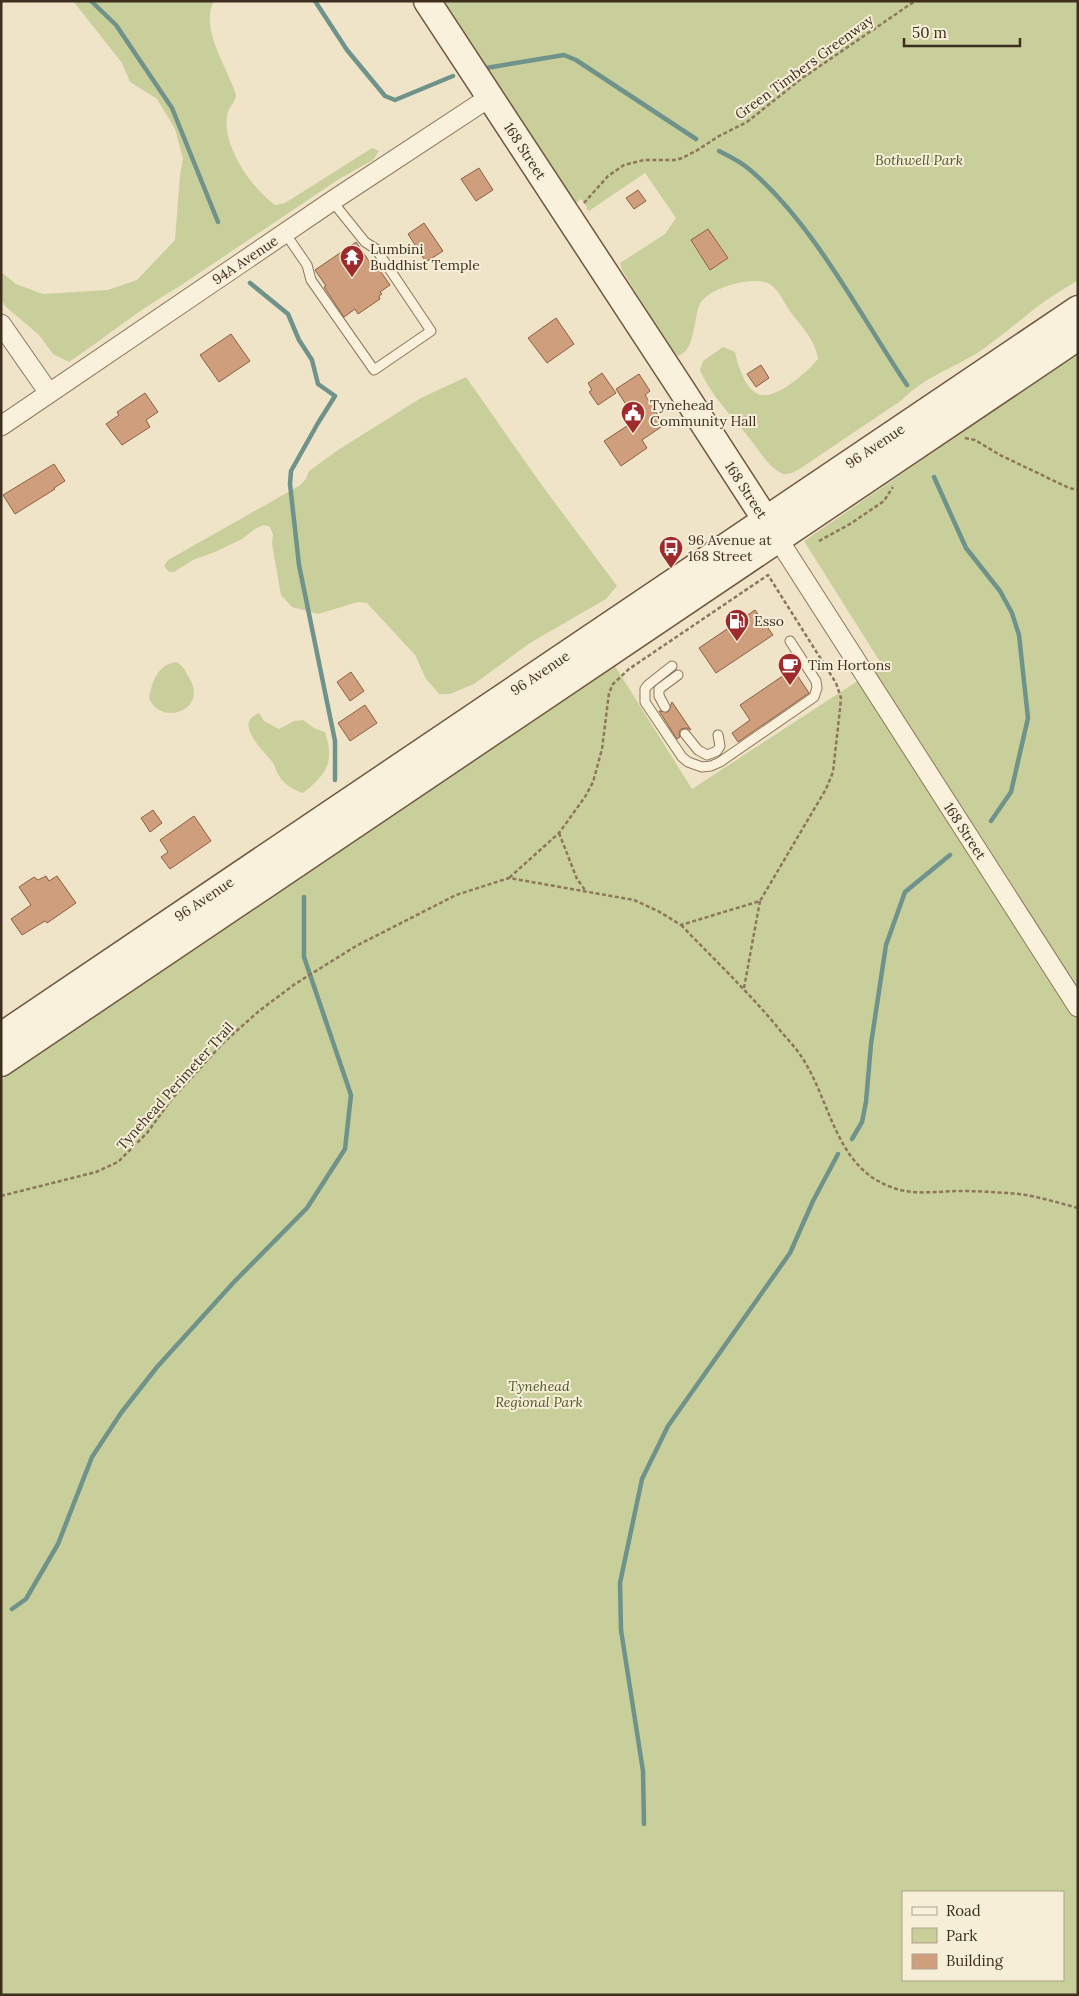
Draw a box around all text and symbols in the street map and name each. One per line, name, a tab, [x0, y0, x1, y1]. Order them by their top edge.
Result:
street label: Green Timbers Greenway	[731, 10, 877, 123]
scale bar	[904, 15, 1020, 47]
text: 50 m	[912, 23, 947, 42]
street label: 168 Street	[500, 119, 550, 183]
park label: Bothwell Park	[875, 151, 963, 169]
street label: 94A Avenue	[209, 231, 282, 289]
place label: Lumbini Buddhist Temple	[370, 240, 480, 274]
temple icon: Lumbini Buddhist Temple	[339, 244, 365, 278]
place label: Tynehead Community Hall	[650, 396, 756, 430]
public building icon: Tynehead Community Hall	[620, 400, 646, 434]
street label: 96 Avenue	[842, 419, 908, 472]
street label: 168 Street	[721, 458, 771, 522]
place label: 96 Avenue at 168 Street	[688, 531, 772, 565]
bus stop icon: 96 Avenue at 168 Street	[658, 535, 684, 569]
fuel station icon: Esso	[724, 608, 750, 642]
place label: Esso	[754, 612, 784, 630]
street label: 96 Avenue	[507, 646, 573, 699]
cafe icon: Tim Hortons	[777, 652, 803, 686]
place label: Tim Hortons	[808, 656, 891, 674]
street label: 168 Street	[940, 799, 990, 863]
street label: 96 Avenue	[171, 872, 237, 925]
street label: Tynehead Perimeter Trail	[113, 1018, 237, 1154]
park label: Tynehead Regional Park	[495, 1377, 583, 1411]
legend	[902, 1891, 1064, 1981]
text: Road	[946, 1901, 981, 1920]
text: Park	[946, 1926, 977, 1945]
text: Building	[946, 1951, 1004, 1970]

